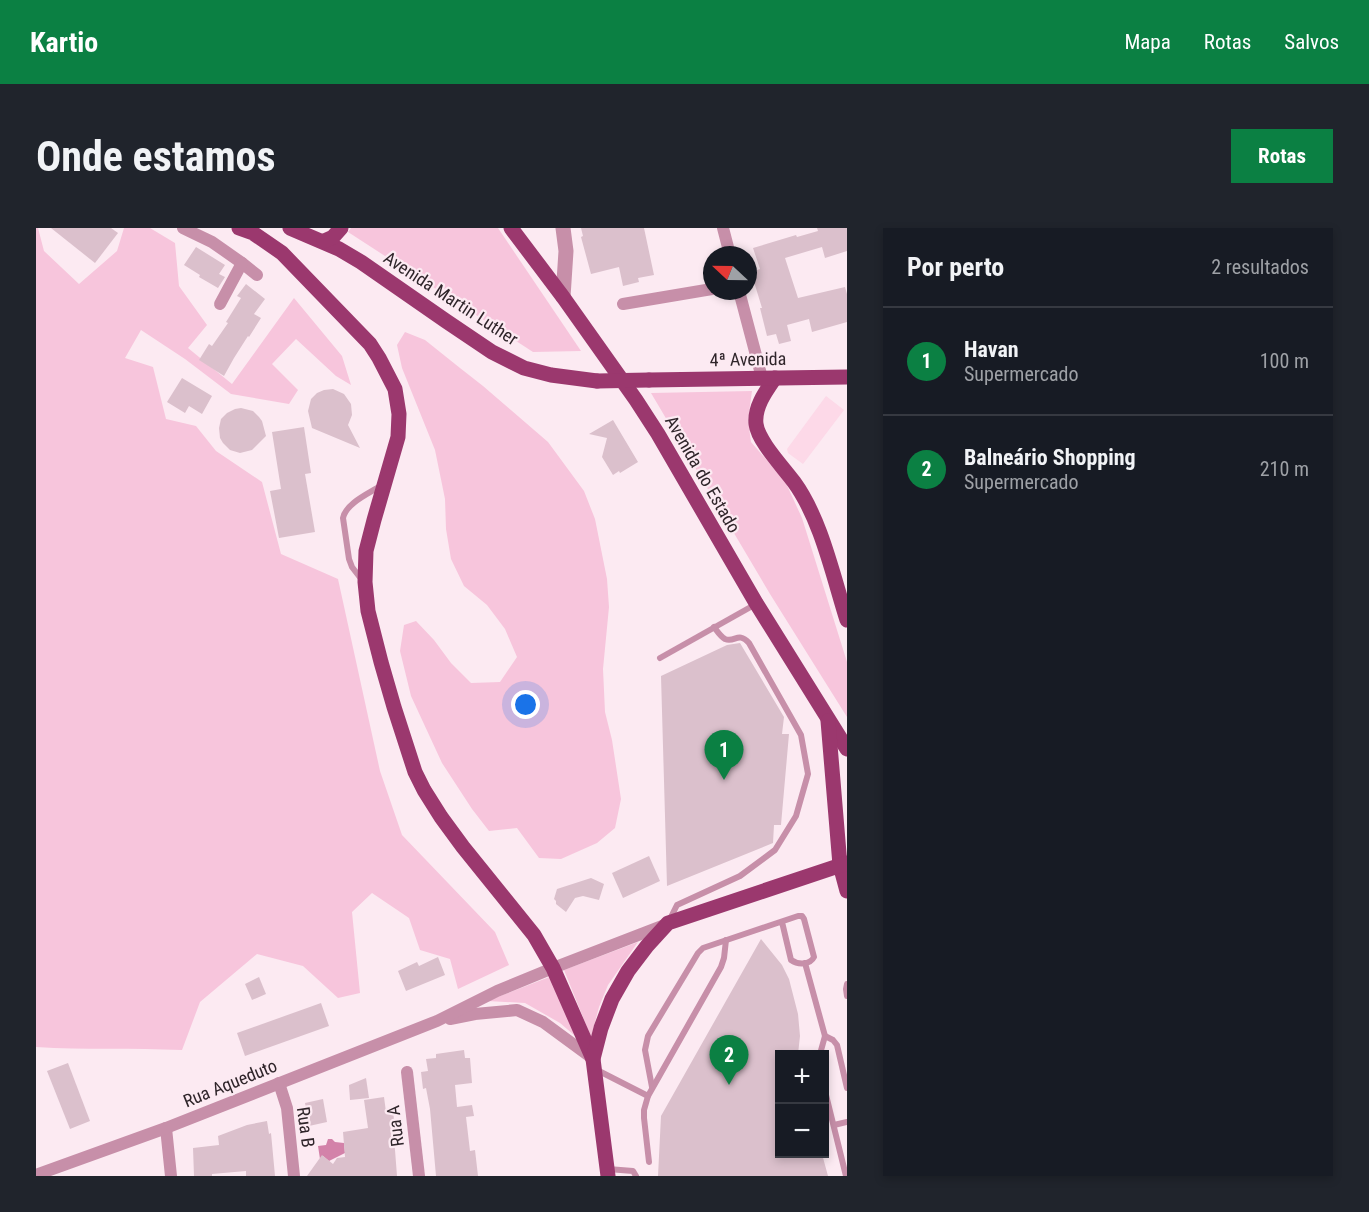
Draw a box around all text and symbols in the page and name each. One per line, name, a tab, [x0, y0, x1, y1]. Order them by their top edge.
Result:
text: Kartio	[30, 26, 98, 59]
text: Mapa	[1124, 30, 1171, 54]
text: Rotas	[1204, 30, 1251, 54]
text: Salvos	[1284, 30, 1339, 54]
button: Rotas	[1231, 129, 1333, 183]
text: Onde estamos	[36, 132, 276, 181]
north arrow	[703, 246, 757, 300]
street label: Avenida Martin Luther	[380, 247, 522, 350]
text: Por perto	[907, 252, 1004, 282]
text: 2 resultados	[1211, 255, 1309, 279]
text: Havan	[964, 337, 1019, 362]
street label: 4ª Avenida	[710, 348, 786, 370]
text: 1	[921, 349, 932, 373]
text: 100 m	[1260, 349, 1309, 373]
text: Supermercado	[964, 362, 1079, 386]
street label: Avenida do Estado	[661, 412, 745, 536]
text: Balneário Shopping	[964, 445, 1136, 470]
text: 2	[921, 457, 932, 481]
text: 210 m	[1260, 457, 1309, 481]
text: Supermercado	[964, 470, 1079, 494]
your location	[511, 690, 540, 719]
pin: 1	[704, 730, 744, 780]
pin: 2	[710, 1036, 748, 1085]
map controls	[775, 1050, 829, 1158]
button: +	[775, 1050, 829, 1104]
street label: Rua Aqueduto	[180, 1055, 280, 1111]
street label: Rua A	[382, 1104, 408, 1148]
button: −	[775, 1104, 829, 1158]
street label: Rua B	[293, 1105, 319, 1149]

